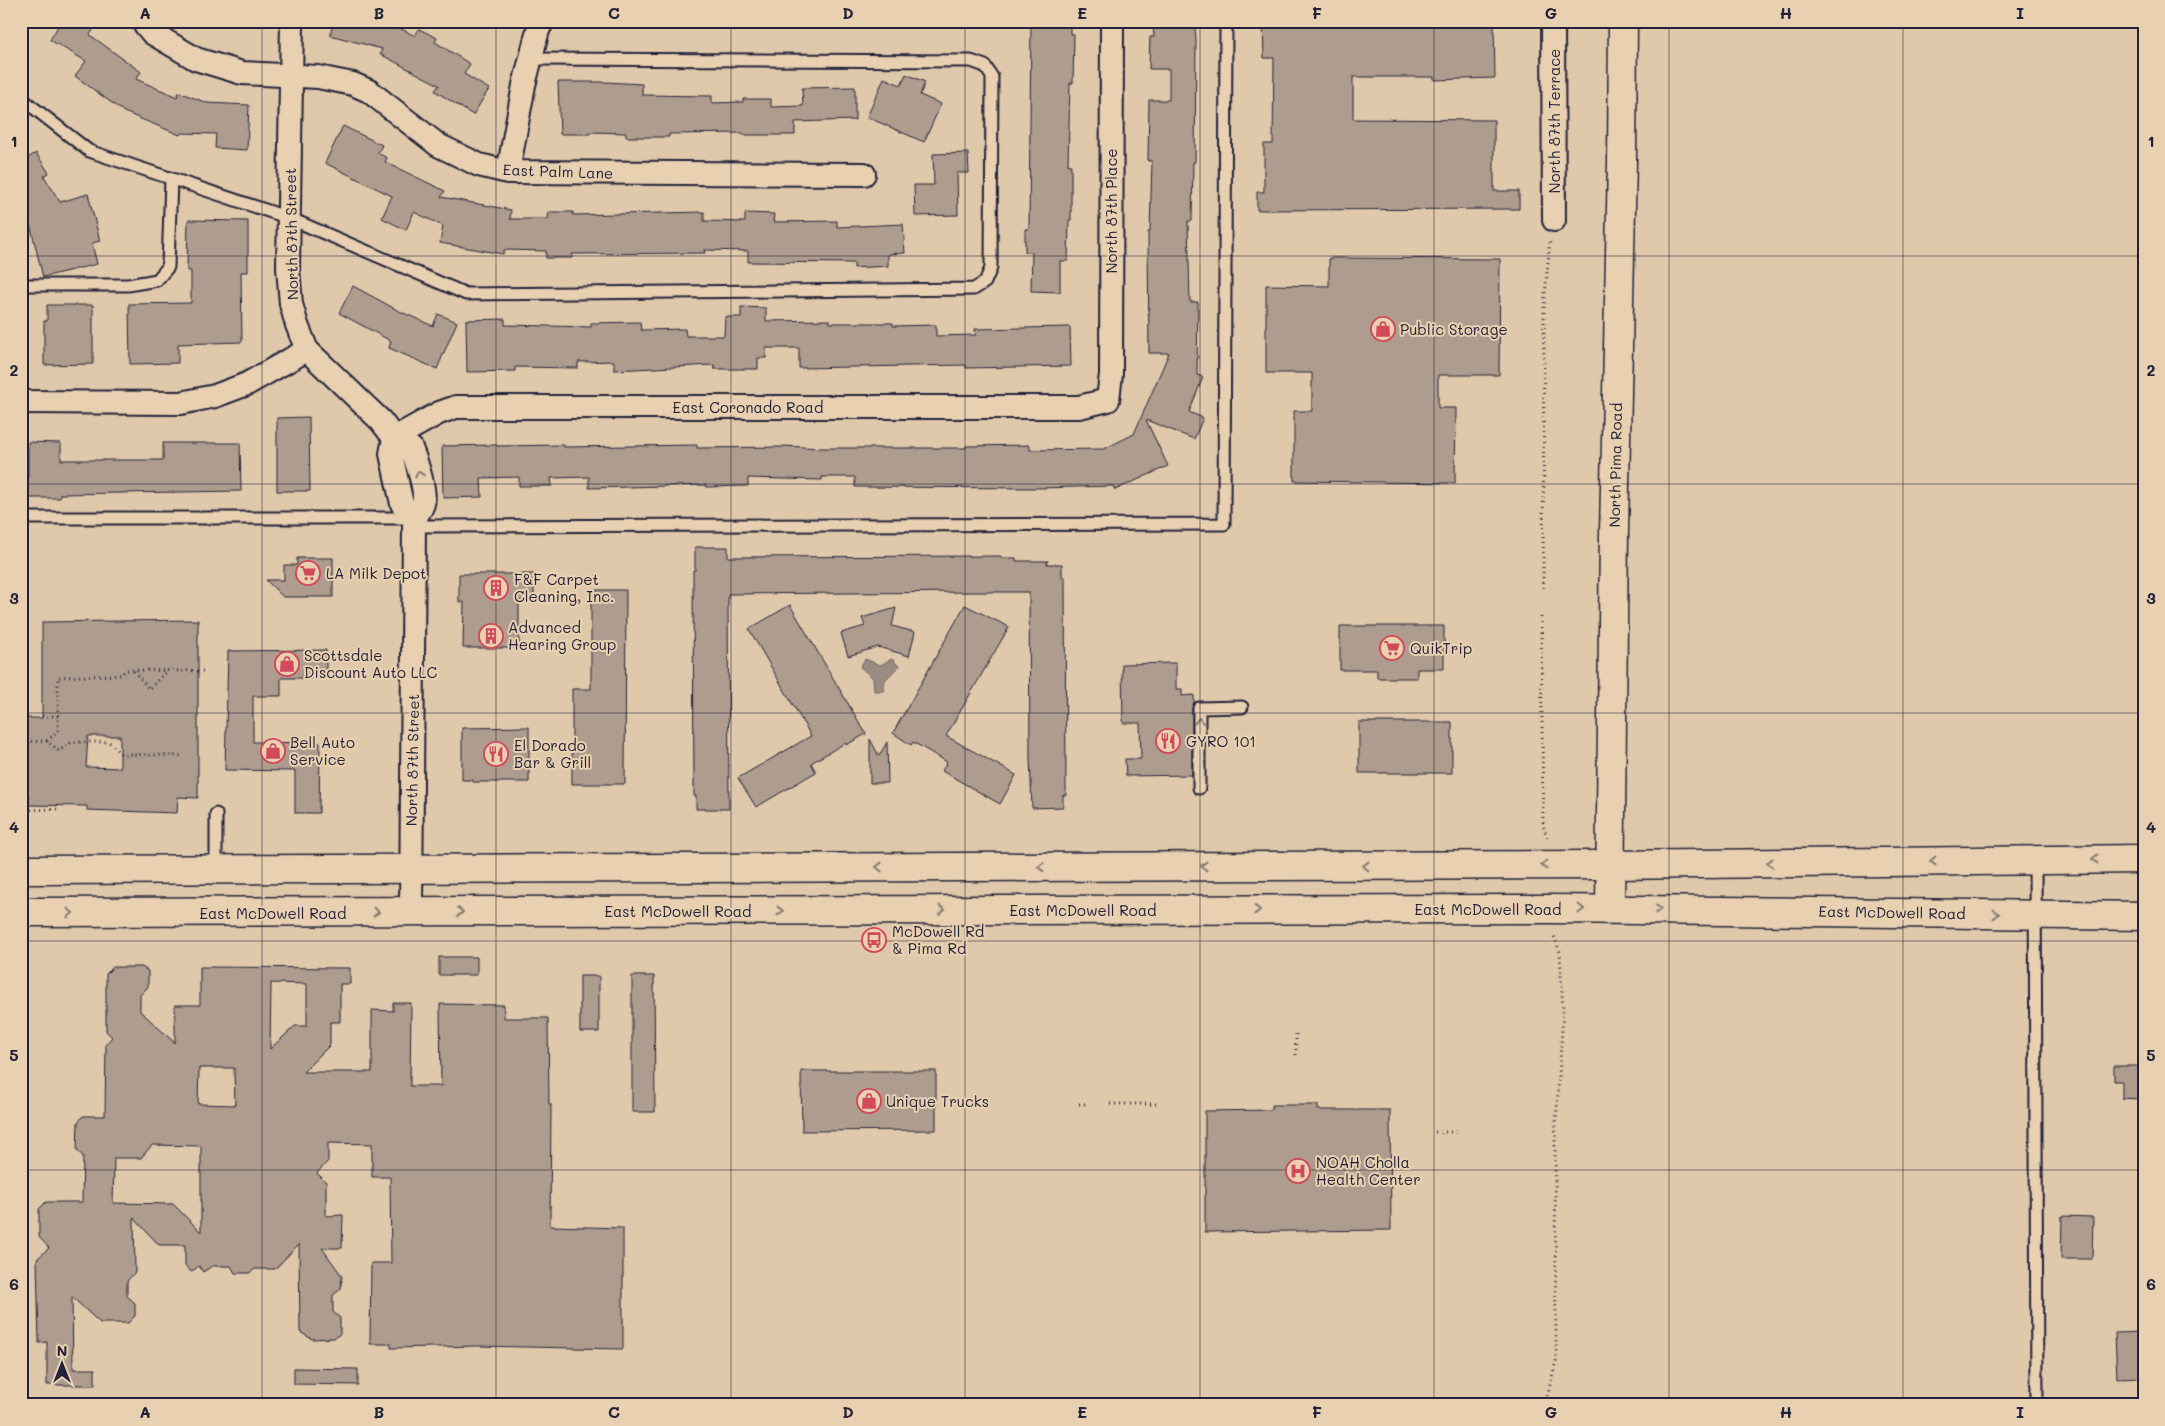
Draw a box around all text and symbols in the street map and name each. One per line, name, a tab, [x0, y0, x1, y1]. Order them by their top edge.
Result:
text: A	[139, 2, 151, 23]
text: B	[374, 2, 384, 23]
text: C	[608, 2, 620, 23]
text: D	[842, 2, 854, 23]
text: E	[1077, 2, 1087, 23]
text: F	[1312, 2, 1322, 23]
text: G	[1545, 2, 1557, 23]
text: H	[1780, 2, 1792, 23]
text: I	[2016, 2, 2024, 23]
street label: North 87th Terrace	[1544, 49, 1564, 193]
text: 1	[10, 130, 18, 151]
text: 1	[2147, 130, 2155, 151]
street label: North 87th Place	[1101, 148, 1121, 274]
street label: East Palm Lane	[502, 159, 614, 183]
street label: North 87th Street	[280, 168, 302, 300]
shop icon: Public Storage	[1370, 316, 1396, 342]
place label: Public Storage	[1400, 319, 1508, 339]
text: 2	[10, 359, 19, 380]
text: 2	[2147, 359, 2156, 380]
street label: East Coronado Road	[673, 397, 823, 417]
street label: North Pima Road	[1604, 403, 1626, 527]
one-way arrow	[414, 469, 425, 478]
supermarket icon: LA Milk Depot	[295, 560, 321, 586]
place label: LA Milk Depot	[326, 563, 427, 583]
place label: F&F Carpet Cleaning, Inc.	[514, 569, 614, 606]
building icon: F&F Carpet Cleaning, Inc.	[483, 575, 509, 601]
text: 3	[9, 587, 19, 608]
text: 3	[2146, 587, 2156, 608]
place label: Advanced Hearing Group	[508, 617, 616, 654]
building icon: Advanced Hearing Group	[478, 623, 504, 649]
supermarket icon: QuikTrip	[1379, 635, 1405, 661]
place label: QuikTrip	[1410, 638, 1472, 658]
place label: Scottsdale Discount Auto LLC	[304, 645, 437, 682]
shop icon: Scottsdale Discount Auto LLC	[274, 651, 300, 677]
street label: North 87th Street	[401, 694, 423, 826]
one-way arrow	[1194, 717, 1204, 725]
restaurant icon: GYRO 101	[1155, 728, 1181, 754]
place label: GYRO 101	[1186, 731, 1256, 751]
place label: Bell Auto Service	[290, 732, 355, 769]
place label: El Dorado Bar & Grill	[514, 735, 591, 772]
shop icon: Bell Auto Service	[260, 738, 286, 764]
restaurant icon: El Dorado Bar & Grill	[483, 741, 509, 767]
text: 4	[9, 816, 19, 837]
text: 4	[2146, 816, 2156, 837]
one-way arrow	[2091, 854, 2098, 864]
one-way arrow	[1928, 856, 1936, 866]
one-way arrow	[1766, 858, 1774, 868]
one-way arrow	[1540, 860, 1548, 870]
one-way arrow	[1200, 861, 1208, 871]
one-way arrow	[1362, 861, 1370, 871]
one-way arrow	[875, 862, 882, 872]
one-way arrow	[1037, 862, 1045, 872]
street label: East McDowell Road	[1414, 899, 1562, 919]
street label: East McDowell Road	[1009, 900, 1157, 920]
street label: East McDowell Road	[604, 901, 752, 921]
street label: East McDowell Road	[1818, 901, 1966, 923]
street label: East McDowell Road	[199, 903, 347, 923]
one-way arrow	[1578, 904, 1585, 914]
one-way arrow	[1655, 904, 1663, 914]
one-way arrow	[938, 905, 946, 915]
one-way arrow	[1254, 905, 1261, 915]
one-way arrow	[776, 906, 784, 916]
one-way arrow	[372, 907, 380, 917]
one-way arrow	[456, 907, 464, 917]
one-way arrow	[66, 908, 74, 918]
one-way arrow	[1992, 908, 2000, 919]
place label: McDowell Rd & Pima Rd	[892, 921, 984, 958]
bus stop icon: McDowell Rd & Pima Rd	[861, 927, 887, 953]
text: 5	[9, 1044, 19, 1065]
text: 5	[2146, 1044, 2156, 1065]
shop icon: Unique Trucks	[856, 1088, 882, 1114]
place label: Unique Trucks	[886, 1091, 989, 1111]
place label: NOAH Cholla Health Center	[1316, 1152, 1421, 1189]
hospital icon: NOAH Cholla Health Center	[1285, 1158, 1311, 1184]
text: 6	[9, 1273, 19, 1294]
text: 6	[2146, 1273, 2156, 1294]
north arrow	[38, 1338, 88, 1388]
text: N	[57, 1341, 67, 1360]
text: A	[139, 1401, 151, 1422]
text: B	[374, 1401, 384, 1422]
text: C	[608, 1401, 620, 1422]
text: D	[842, 1401, 854, 1422]
text: E	[1077, 1401, 1087, 1422]
text: F	[1312, 1401, 1322, 1422]
text: G	[1545, 1401, 1557, 1422]
text: H	[1780, 1401, 1792, 1422]
text: I	[2016, 1401, 2024, 1422]

